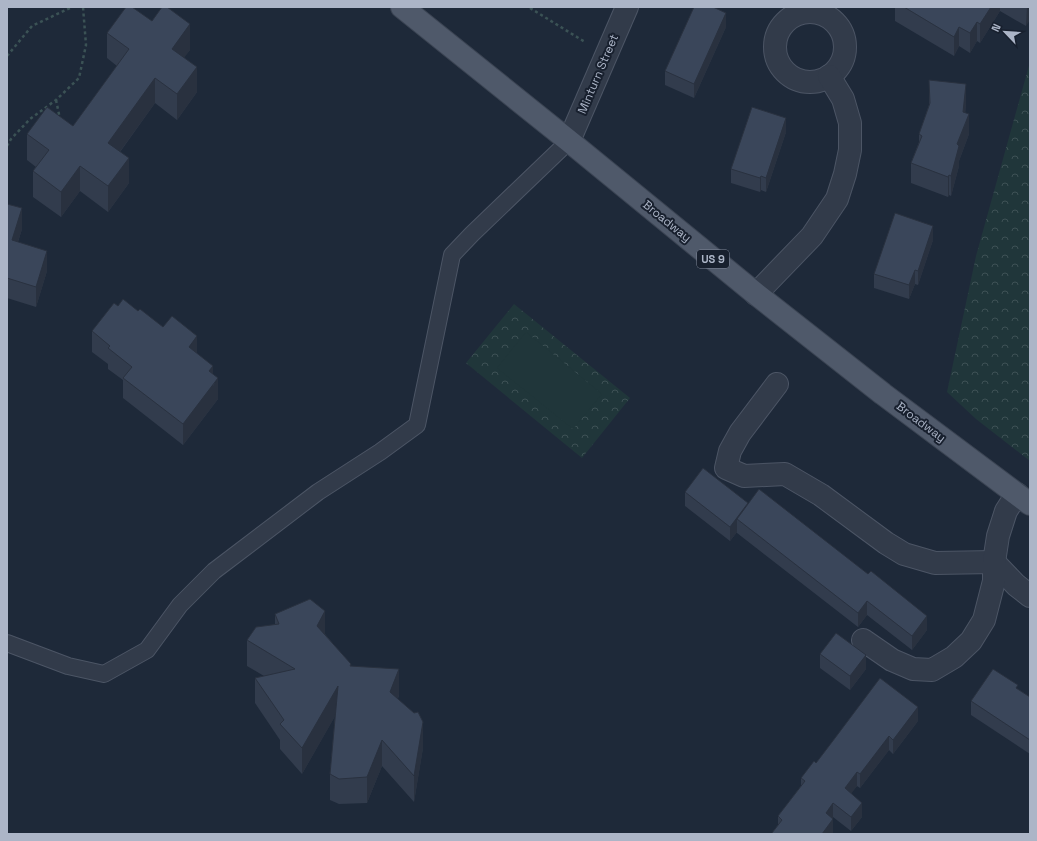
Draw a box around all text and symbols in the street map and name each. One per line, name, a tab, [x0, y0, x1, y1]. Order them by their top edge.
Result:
north arrow	[985, 12, 1025, 52]
text: N	[988, 21, 1004, 34]
street label: Minturn Street	[574, 32, 622, 116]
street label: Broadway	[640, 197, 694, 245]
road number: US 9	[697, 250, 729, 268]
street label: Broadway	[893, 398, 949, 446]

